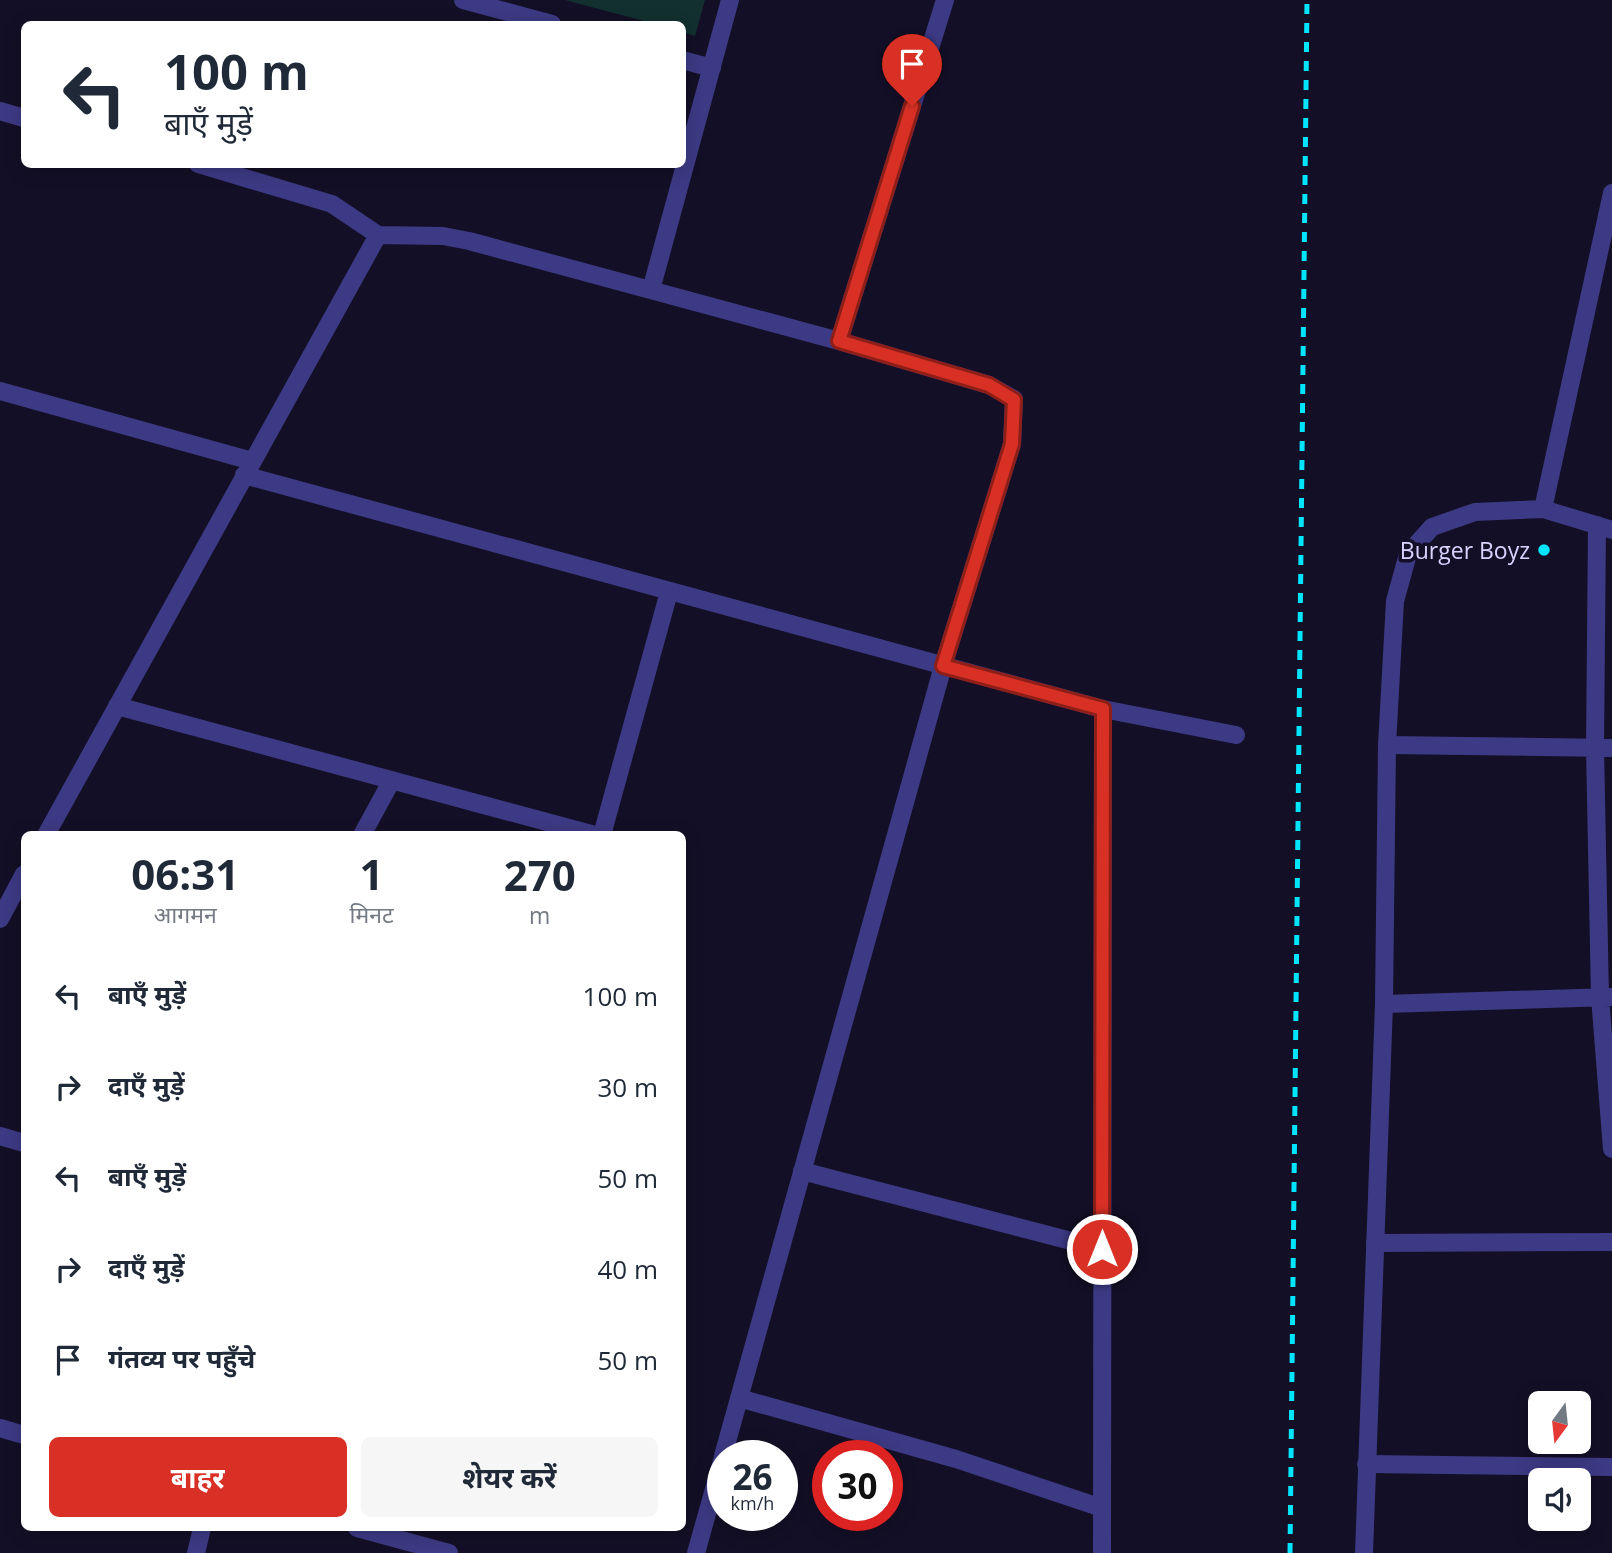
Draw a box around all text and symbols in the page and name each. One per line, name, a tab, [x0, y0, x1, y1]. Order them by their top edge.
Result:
pin	[882, 34, 942, 106]
text: 100 m	[164, 38, 309, 104]
icon: arrive	[893, 45, 931, 83]
icon: left	[49, 49, 140, 140]
text: बाएँ मुड़ें	[164, 101, 253, 144]
place label: Burger Boyz	[1400, 534, 1530, 566]
marker: Burger Boyz	[1536, 542, 1552, 558]
text: 06:31	[131, 845, 239, 902]
text: 1	[359, 845, 384, 902]
text: 270	[504, 846, 576, 903]
text: आगमन	[154, 898, 217, 930]
text: मिनट	[349, 898, 394, 930]
text: m	[529, 899, 550, 931]
text: बाएँ मुड़ें	[108, 976, 186, 1012]
icon: left	[49, 977, 87, 1015]
text: 100 m	[583, 978, 658, 1014]
text: दाएँ मुड़ें	[108, 1067, 185, 1103]
icon: right	[49, 1068, 87, 1106]
text: 30 m	[597, 1069, 658, 1105]
text: बाएँ मुड़ें	[108, 1158, 186, 1194]
icon: left	[49, 1159, 87, 1197]
text: 50 m	[597, 1160, 658, 1196]
position arrow	[1065, 1212, 1139, 1286]
text: दाएँ मुड़ें	[108, 1249, 185, 1285]
icon: right	[49, 1250, 87, 1288]
text: 40 m	[597, 1251, 658, 1287]
text: गंतव्य पर पहुँचे	[108, 1340, 255, 1376]
icon: arrive	[49, 1341, 87, 1379]
text: 50 m	[597, 1342, 658, 1378]
north arrow	[1528, 1391, 1591, 1454]
map controls	[1528, 1391, 1591, 1531]
button: बाहर	[49, 1437, 347, 1517]
button: शेयर करें	[361, 1437, 658, 1517]
speed limit sign: 30	[812, 1440, 903, 1531]
text: 26	[732, 1453, 773, 1500]
button: sound	[1528, 1468, 1591, 1531]
text: km/h	[731, 1491, 774, 1515]

